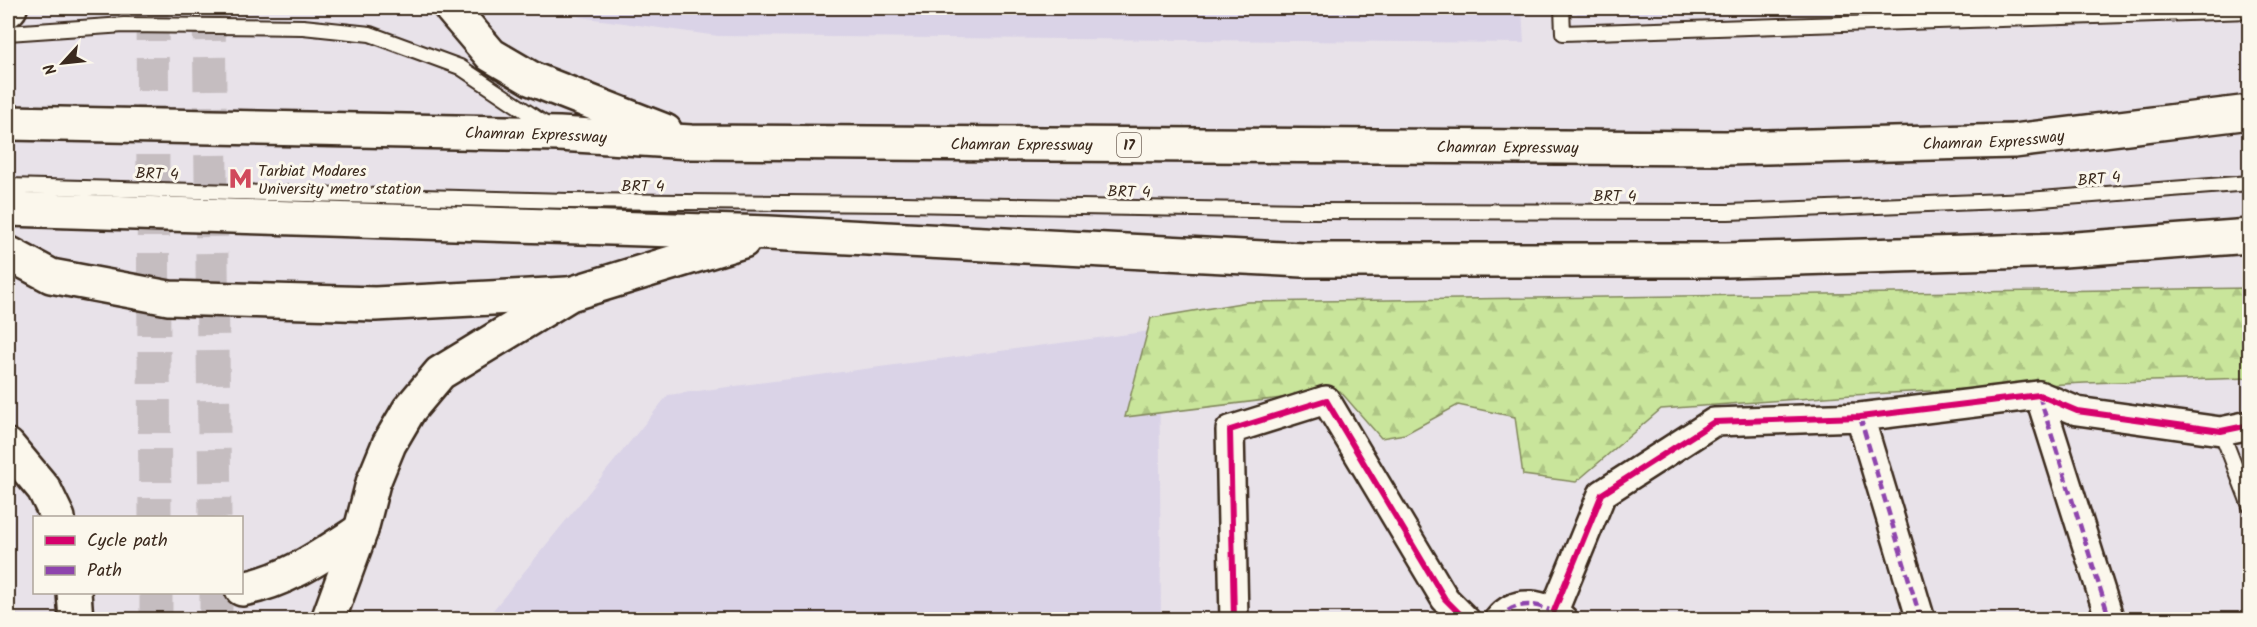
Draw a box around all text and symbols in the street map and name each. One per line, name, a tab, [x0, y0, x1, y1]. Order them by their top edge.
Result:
north arrow	[33, 33, 93, 93]
text: N	[38, 59, 64, 79]
street label: Chamran Expressway	[465, 121, 608, 151]
street label: Chamran Expressway	[1922, 124, 2066, 157]
street label: Chamran Expressway	[951, 133, 1093, 158]
road number: 17	[1117, 133, 1141, 157]
street label: Chamran Expressway	[1437, 135, 1579, 161]
place label: Tarbiat Modares University metro station	[258, 159, 421, 202]
street label: BRT 4	[135, 161, 179, 188]
street label: BRT 4	[2076, 165, 2122, 194]
metro station icon: Tarbiat Modares University metro station	[227, 166, 253, 192]
street label: BRT 4	[621, 174, 665, 199]
street label: BRT 4	[1107, 180, 1151, 205]
street label: BRT 4	[1593, 184, 1637, 209]
legend	[33, 516, 243, 594]
text: Cycle path	[87, 527, 168, 556]
text: Path	[87, 557, 122, 586]

